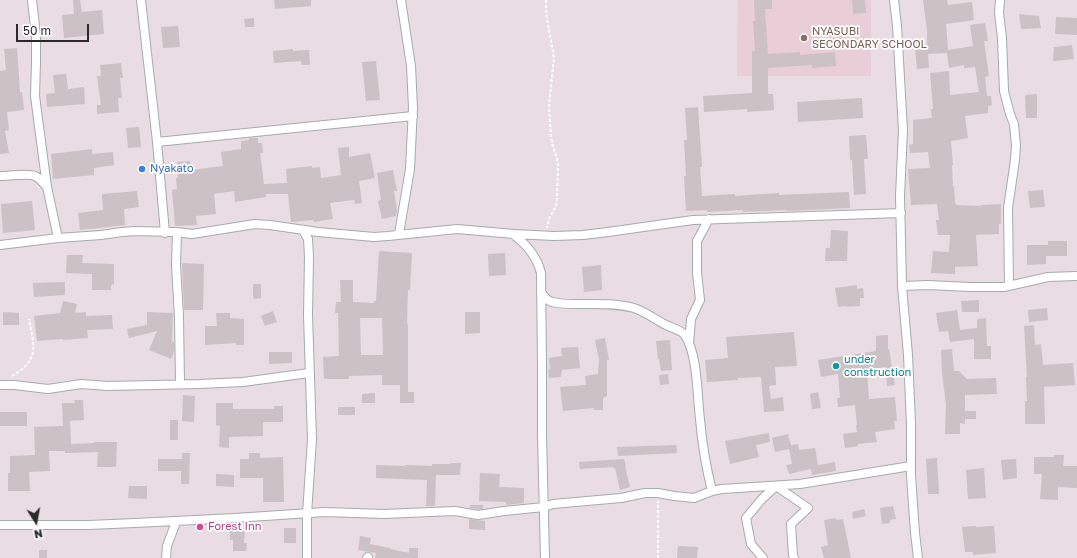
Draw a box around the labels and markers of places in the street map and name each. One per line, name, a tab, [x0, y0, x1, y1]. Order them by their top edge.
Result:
place label: NYASUBI SECONDARY SCHOOL	[812, 25, 927, 51]
marker: NYASUBI SECONDARY SCHOOL	[799, 33, 809, 43]
place label: Nyakato	[150, 162, 194, 176]
marker: Nyakato	[137, 164, 147, 174]
place label: under construction	[844, 353, 911, 379]
marker: under construction	[831, 361, 841, 371]
place label: Forest Inn	[208, 520, 262, 534]
marker: Forest Inn	[195, 522, 205, 532]

